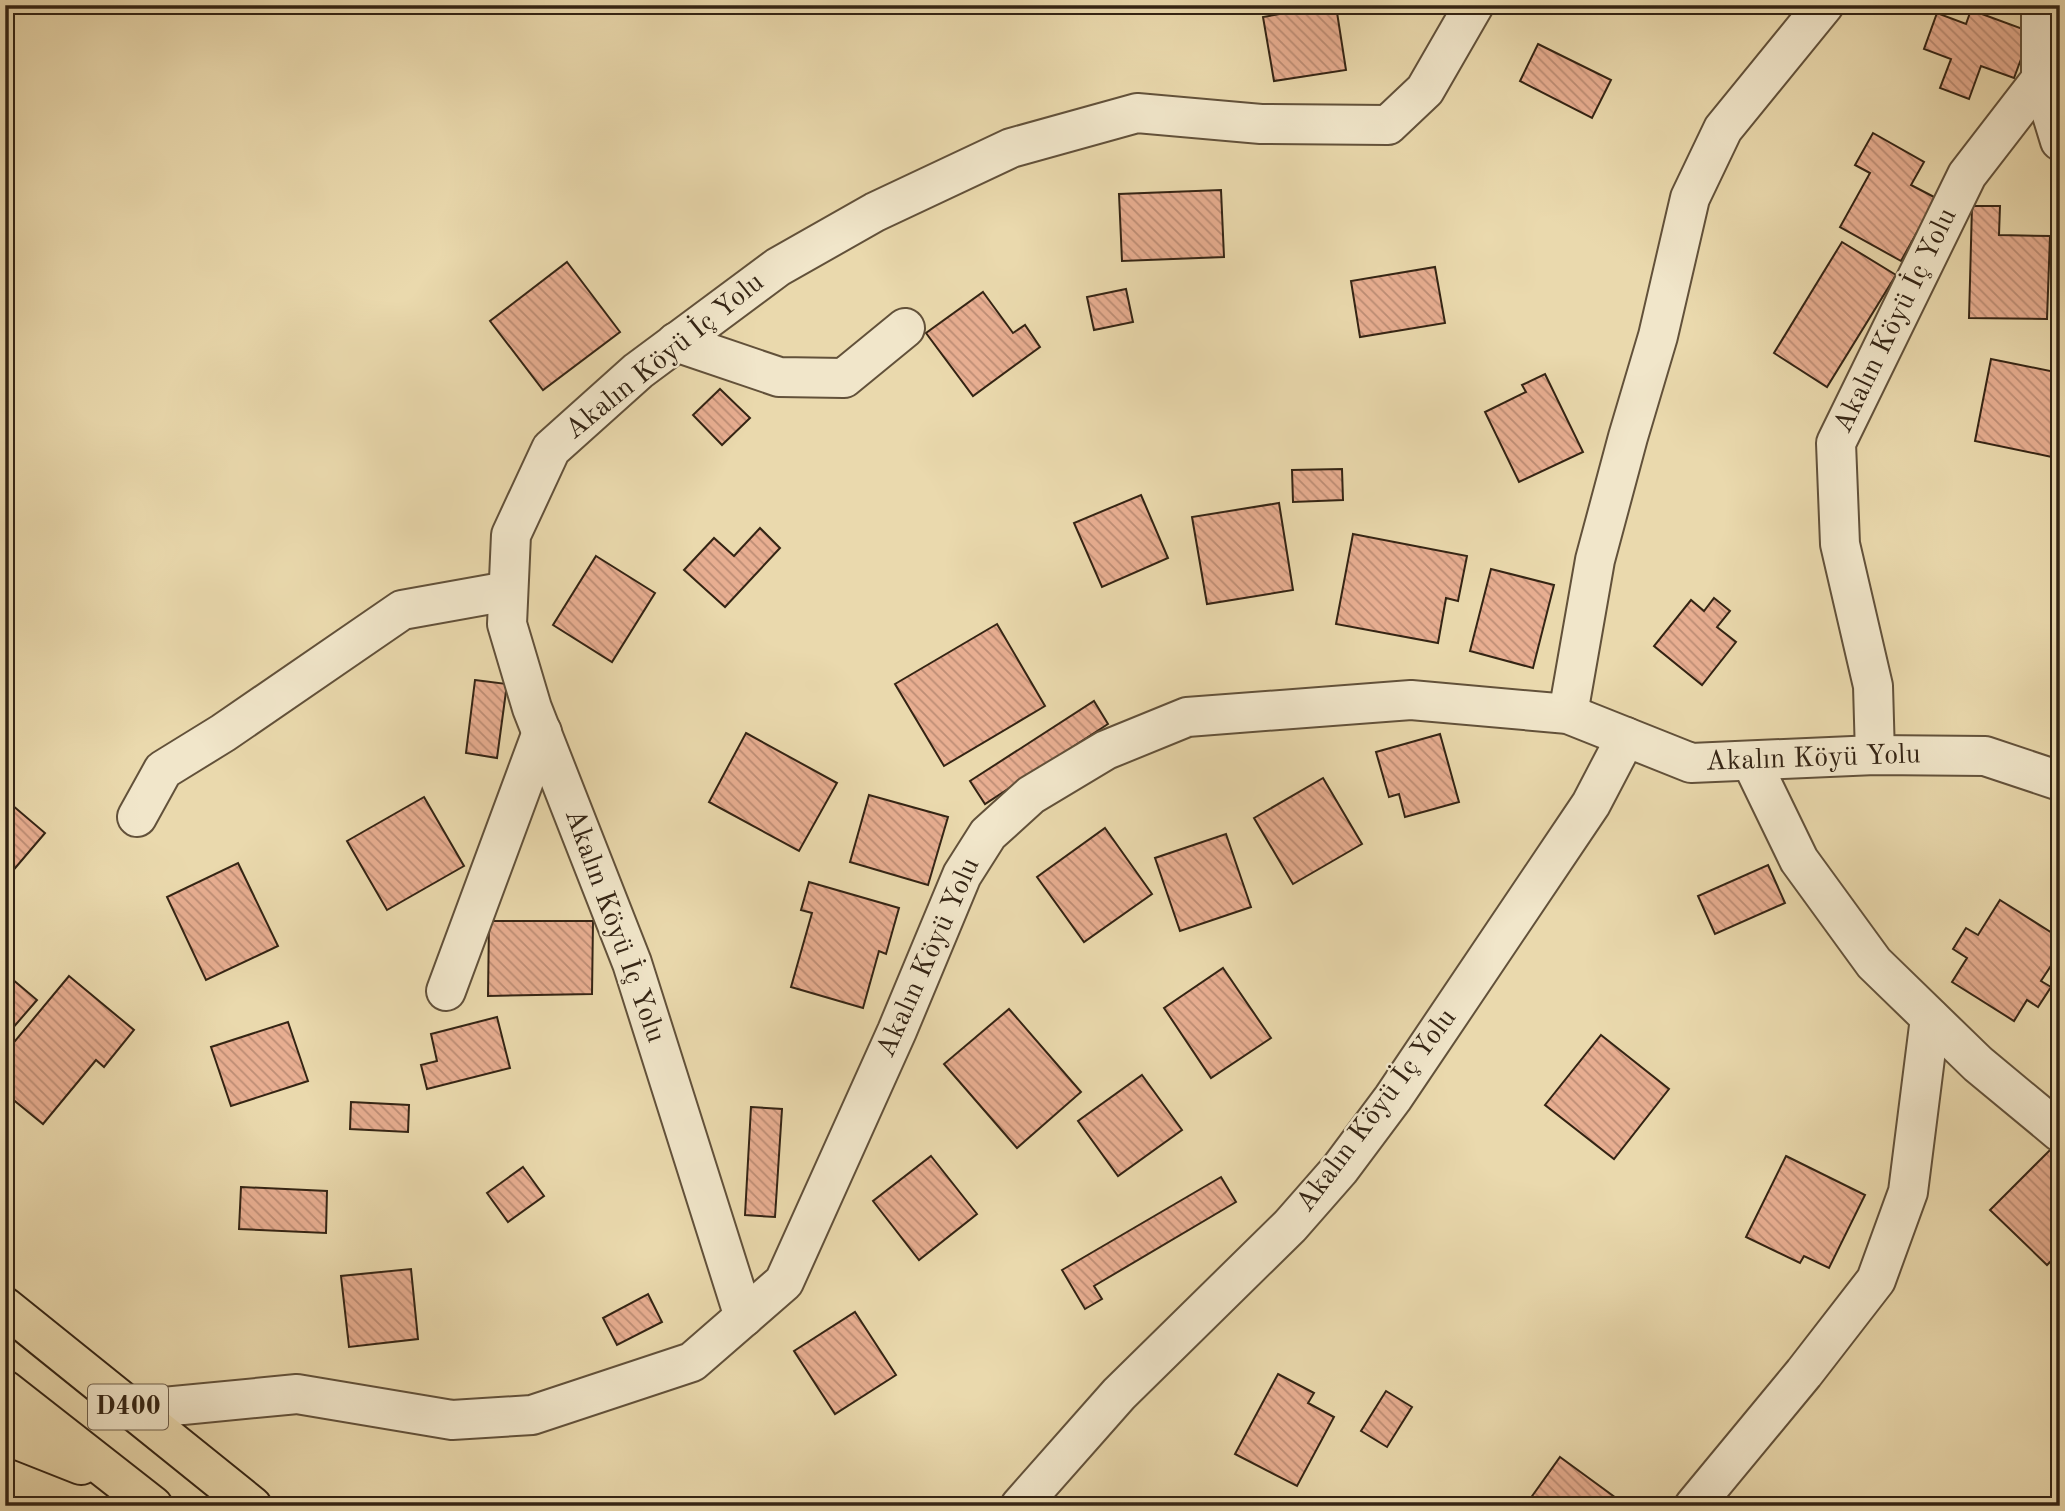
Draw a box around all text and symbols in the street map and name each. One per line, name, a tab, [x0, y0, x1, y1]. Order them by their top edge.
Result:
street label: Akalın Köyü İç Yolu	[1826, 202, 1963, 438]
street label: Akalın Köyü İç Yolu	[558, 265, 770, 445]
street label: Akalın Köyü Yolu	[1705, 741, 1921, 777]
street label: Akalın Köyü İç Yolu	[559, 804, 673, 1047]
street label: Akalın Köyü Yolu	[872, 854, 986, 1062]
street label: Akalın Köyü İç Yolu	[1288, 1002, 1462, 1218]
road number: D400	[88, 1384, 168, 1430]

